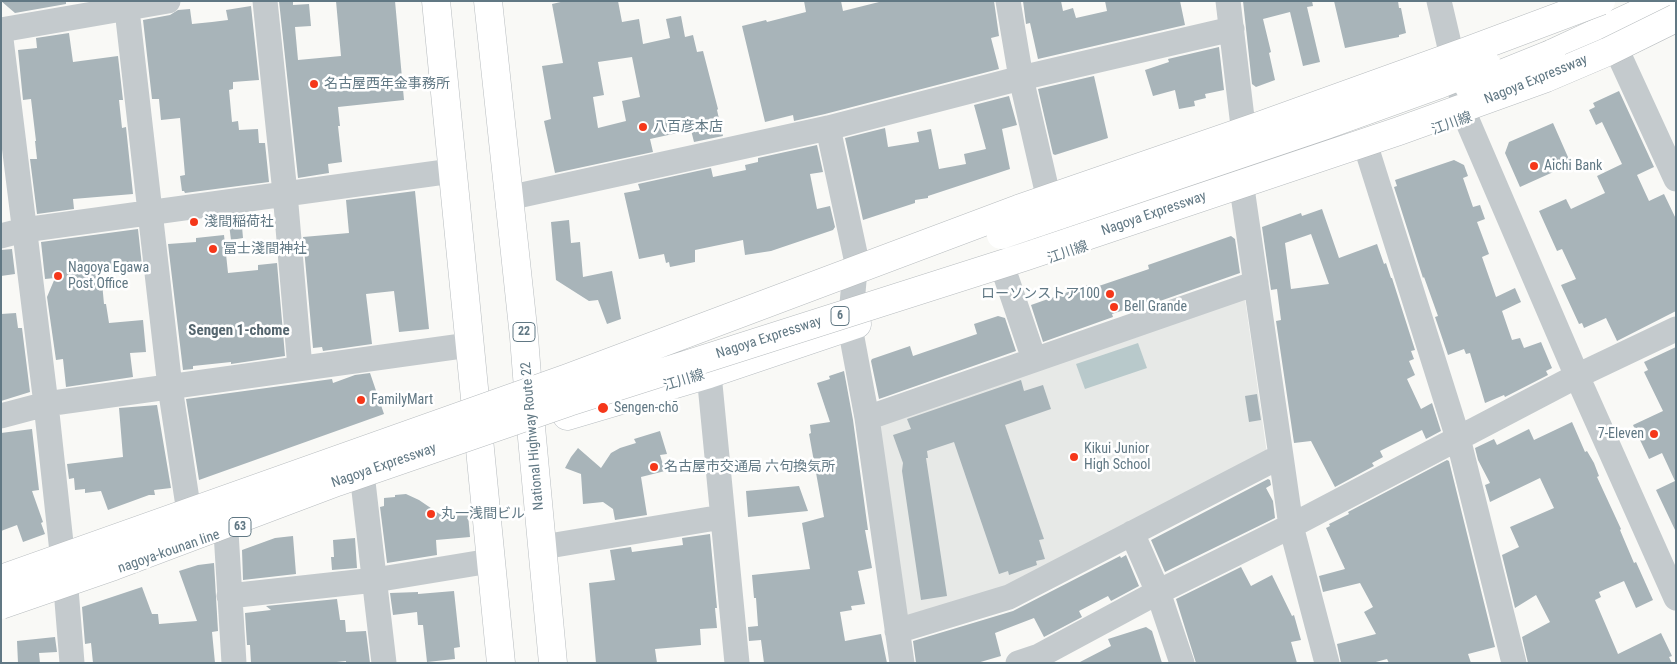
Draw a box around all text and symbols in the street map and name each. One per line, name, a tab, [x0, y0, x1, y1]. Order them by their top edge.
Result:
street label: Nagoya Expressway	[1482, 52, 1590, 108]
place label: 名古屋西年金事務所	[324, 76, 450, 92]
marker: 名古屋西年金事務所	[308, 78, 320, 90]
street label: 江川線	[1429, 109, 1475, 139]
place label: 八百彦本店	[653, 119, 723, 135]
marker: 八百彦本店	[637, 121, 649, 133]
place label: Aichi Bank	[1544, 158, 1602, 174]
marker: Aichi Bank	[1528, 160, 1540, 172]
street label: Nagoya Expressway	[1099, 188, 1209, 240]
place label: 淺間稲荷社	[204, 214, 274, 230]
marker: 淺間稲荷社	[188, 216, 200, 228]
street label: 江川線	[1045, 238, 1091, 268]
place label: 冨士淺間神社	[223, 241, 307, 257]
marker: 冨士淺間神社	[207, 243, 219, 255]
place label: Nagoya Egawa Post Office	[68, 260, 149, 292]
marker: Nagoya Egawa Post Office	[52, 270, 64, 282]
place label: ローソンストア100	[981, 286, 1100, 302]
marker: ローソンストア100	[1104, 288, 1116, 300]
place label: Bell Grande	[1124, 299, 1187, 315]
marker: Bell Grande	[1108, 301, 1120, 313]
road number: 6	[831, 306, 849, 326]
street label: Nagoya Expressway	[714, 313, 824, 363]
district label: Sengen 1-chome	[188, 322, 290, 340]
road number: 22	[513, 322, 535, 342]
street label: National Highway Route 22	[518, 361, 548, 511]
street label: 江川線	[661, 367, 707, 395]
place label: FamilyMart	[371, 392, 433, 408]
marker: FamilyMart	[355, 394, 367, 406]
place label: Sengen-chō	[614, 400, 679, 416]
marker: Sengen-chō	[596, 401, 610, 415]
place label: 7-Eleven	[1598, 426, 1644, 442]
marker: 7-Eleven	[1648, 428, 1660, 440]
street label: Nagoya Expressway	[329, 440, 439, 492]
place label: Kikui Junior High School	[1084, 441, 1151, 474]
marker: Kikui Junior High School	[1068, 451, 1080, 463]
place label: 名古屋市交通局 六句換気所	[664, 459, 835, 475]
marker: 名古屋市交通局 六句換気所	[648, 461, 660, 473]
place label: 丸一浅間ビル	[441, 506, 525, 522]
marker: 丸一浅間ビル	[425, 508, 437, 520]
road number: 63	[229, 518, 251, 536]
street label: nagoya-kounan line	[116, 527, 222, 577]

